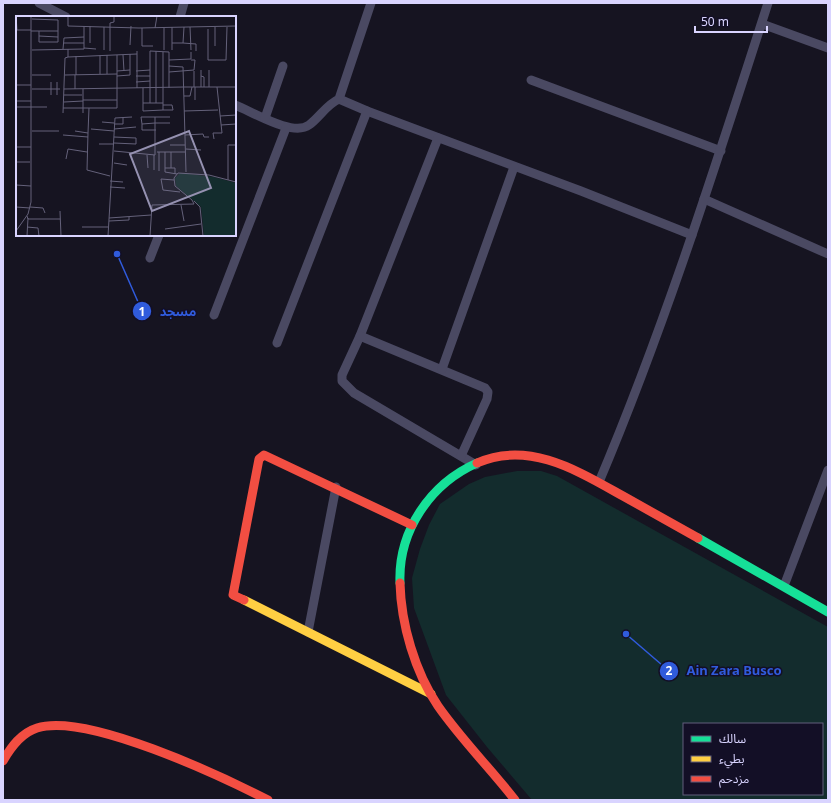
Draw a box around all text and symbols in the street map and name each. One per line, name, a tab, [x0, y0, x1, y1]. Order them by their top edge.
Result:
scale bar	[695, 8, 767, 34]
text: 50 m	[701, 13, 729, 30]
inset map	[16, 16, 236, 236]
callout: مسجد	[132, 299, 204, 324]
text: مسجد	[160, 302, 196, 320]
text: 1	[139, 303, 145, 320]
callout: Ain Zara Busco	[659, 658, 790, 683]
text: Ain Zara Busco	[686, 661, 782, 679]
text: 2	[666, 662, 673, 679]
legend	[683, 723, 823, 795]
text: سالك	[719, 730, 746, 747]
text: بطيء	[719, 750, 745, 769]
text: مزدحم	[719, 770, 749, 788]

